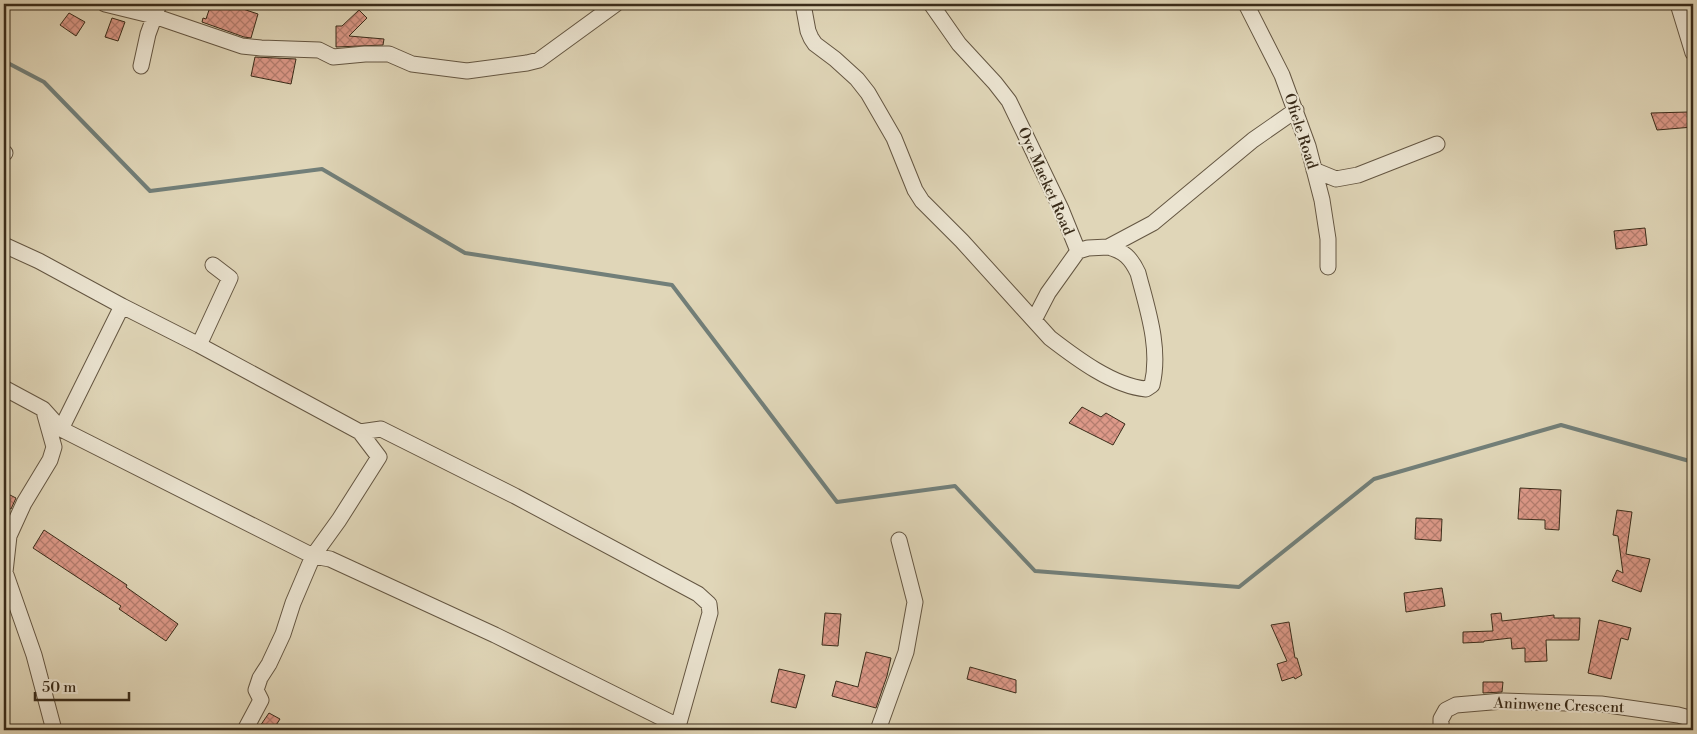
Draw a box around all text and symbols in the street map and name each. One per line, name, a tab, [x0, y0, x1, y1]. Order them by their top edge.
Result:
street label: Ofiele Road	[1279, 91, 1322, 172]
street label: Oye Maeket Road	[1013, 124, 1078, 239]
scale bar	[35, 669, 129, 701]
text: 50 m	[42, 678, 76, 697]
street label: Aninwene Crescent	[1492, 694, 1625, 717]

